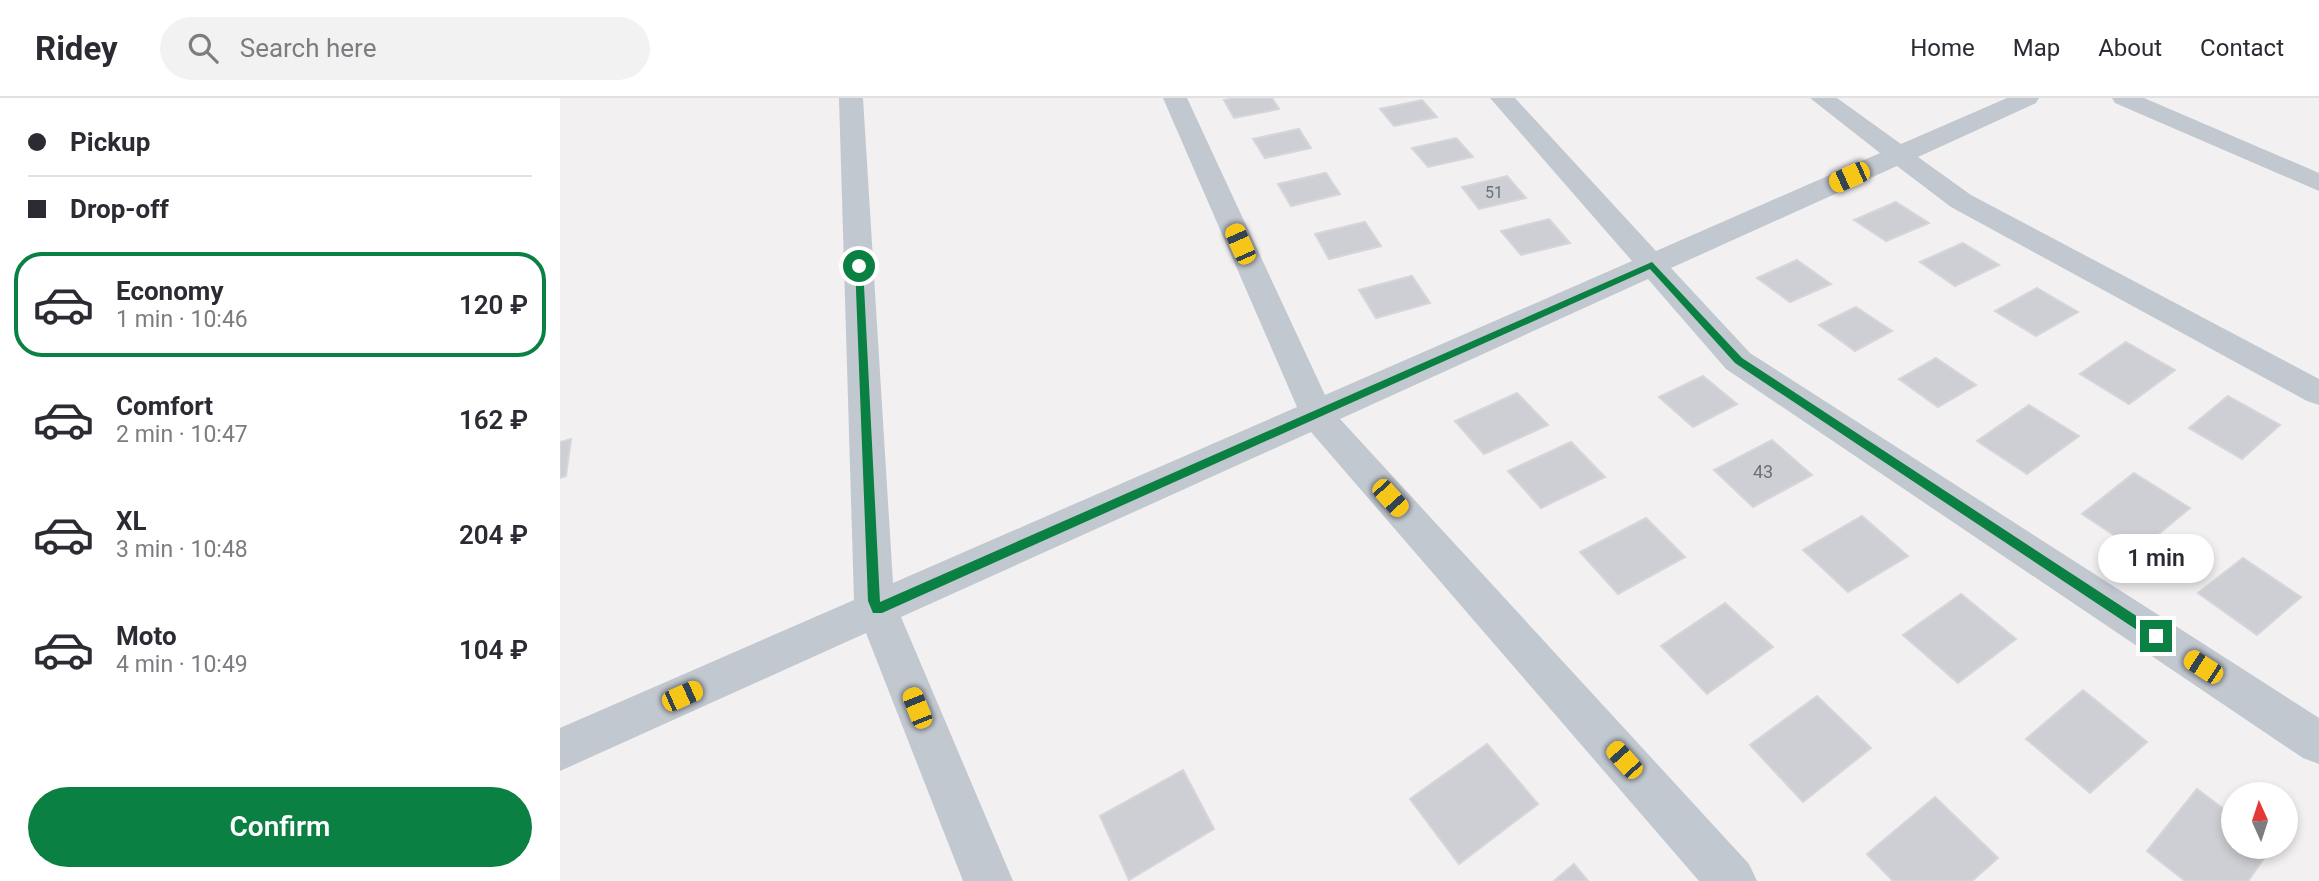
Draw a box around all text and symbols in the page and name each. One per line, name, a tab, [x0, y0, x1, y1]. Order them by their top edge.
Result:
search box	[160, 17, 650, 80]
text: Ridey	[35, 29, 118, 68]
icon: search	[184, 29, 222, 67]
text: Search here	[240, 33, 376, 63]
text: Home	[1910, 34, 1975, 62]
text: Map	[2013, 34, 2060, 62]
text: About	[2098, 34, 2162, 62]
text: Contact	[2200, 34, 2284, 62]
text: Pickup	[70, 127, 150, 157]
car	[1826, 159, 1873, 195]
house number: 51	[1485, 183, 1503, 202]
text: Drop-off	[70, 194, 169, 224]
car	[1222, 221, 1259, 267]
route start	[843, 250, 875, 282]
icon: car	[32, 273, 95, 336]
text: Economy	[116, 276, 223, 306]
text: 120 ₽	[459, 290, 528, 320]
text: 1 min · 10:46	[116, 306, 248, 333]
icon: car	[32, 388, 95, 451]
text: Comfort	[116, 391, 213, 421]
text: 162 ₽	[459, 405, 528, 435]
text: 2 min · 10:47	[116, 421, 248, 448]
house number: 43	[1753, 461, 1773, 482]
car	[1369, 475, 1412, 521]
icon: car	[32, 503, 95, 566]
text: XL	[116, 506, 147, 536]
text: 204 ₽	[459, 520, 528, 550]
callout: 1 min	[2098, 534, 2214, 584]
text: 3 min · 10:48	[116, 536, 248, 563]
text: 1 min	[2127, 545, 2185, 572]
icon: car	[32, 618, 95, 681]
route end	[2140, 620, 2172, 652]
text: Moto	[116, 621, 177, 651]
text: 104 ₽	[459, 635, 528, 665]
car	[2180, 647, 2227, 687]
text: 4 min · 10:49	[116, 651, 248, 678]
car	[659, 678, 706, 714]
car	[900, 685, 935, 731]
car	[1603, 737, 1646, 783]
north arrow	[2221, 782, 2298, 859]
map controls	[2221, 782, 2298, 859]
button: Confirm	[28, 787, 532, 867]

